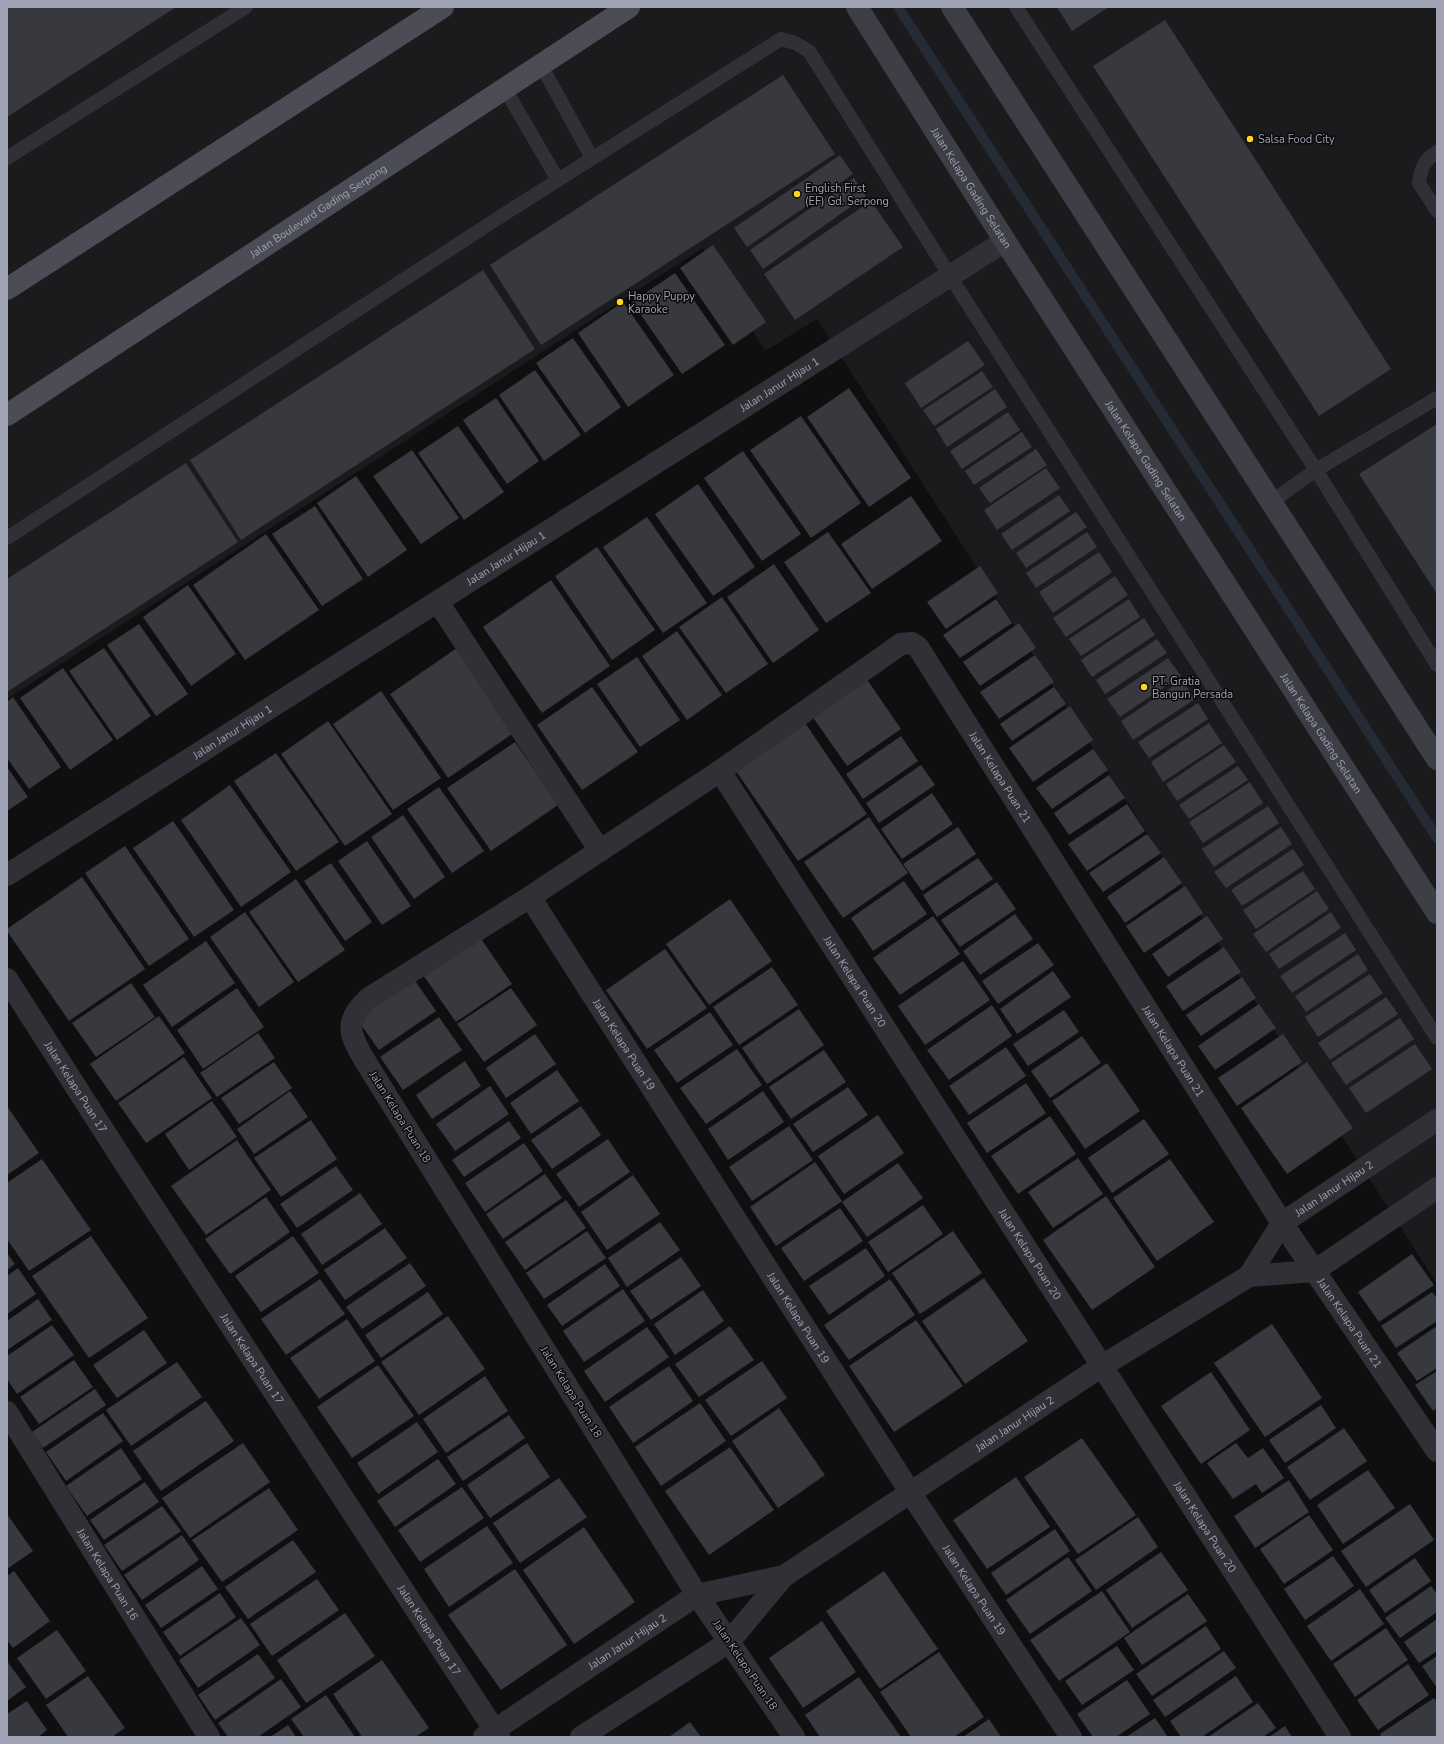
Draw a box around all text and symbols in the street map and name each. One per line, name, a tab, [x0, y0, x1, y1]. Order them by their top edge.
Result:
street label: Jalan Kelapa Gading Selatan	[927, 124, 1015, 251]
place label: Salsa Food City	[1258, 132, 1335, 147]
marker: Salsa Food City	[1245, 134, 1255, 144]
street label: Jalan Boulevard Gading Serpong	[246, 161, 390, 262]
place label: English First (EF) Gd. Serpong	[805, 181, 889, 209]
marker: English First (EF) Gd. Serpong	[792, 189, 802, 199]
place label: Happy Puppy Karaoke	[628, 289, 695, 317]
marker: Happy Puppy Karaoke	[615, 297, 625, 307]
street label: Jalan Janur Hijau 1	[736, 354, 822, 416]
street label: Jalan Kelapa Gading Selatan	[1101, 397, 1190, 524]
street label: Jalan Janur Hijau 1	[462, 527, 548, 589]
street label: Jalan Kelapa Gading Selatan	[1277, 669, 1366, 796]
place label: PT. Gratia Bangun Persada	[1152, 674, 1233, 702]
marker: PT. Gratia Bangun Persada	[1139, 682, 1149, 692]
street label: Jalan Janur Hijau 1	[189, 701, 275, 763]
street label: Jalan Kelapa Puan 21	[965, 728, 1035, 826]
street label: Jalan Kelapa Puan 20	[820, 932, 890, 1030]
street label: Jalan Kelapa Puan 19	[589, 995, 659, 1093]
street label: Jalan Kelapa Puan 21	[1138, 1002, 1208, 1100]
street label: Jalan Kelapa Puan 17	[41, 1037, 111, 1135]
street label: Jalan Kelapa Puan 18	[365, 1067, 435, 1166]
street label: Jalan Janur Hijau 2	[1291, 1157, 1376, 1221]
street label: Jalan Kelapa Puan 20	[995, 1205, 1065, 1303]
street label: Jalan Kelapa Puan 19	[763, 1268, 833, 1366]
street label: Jalan Kelapa Puan 21	[1313, 1274, 1386, 1371]
street label: Jalan Kelapa Puan 17	[217, 1310, 287, 1407]
street label: Jalan Kelapa Puan 18	[536, 1342, 606, 1441]
street label: Jalan Janur Hijau 2	[971, 1392, 1057, 1456]
street label: Jalan Kelapa Puan 20	[1170, 1477, 1240, 1576]
street label: Jalan Kelapa Puan 16	[73, 1525, 142, 1623]
street label: Jalan Kelapa Puan 19	[938, 1541, 1010, 1638]
street label: Jalan Kelapa Puan 17	[394, 1581, 464, 1678]
street label: Jalan Janur Hijau 2	[584, 1610, 669, 1674]
street label: Jalan Kelapa Puan 18	[709, 1616, 781, 1713]

